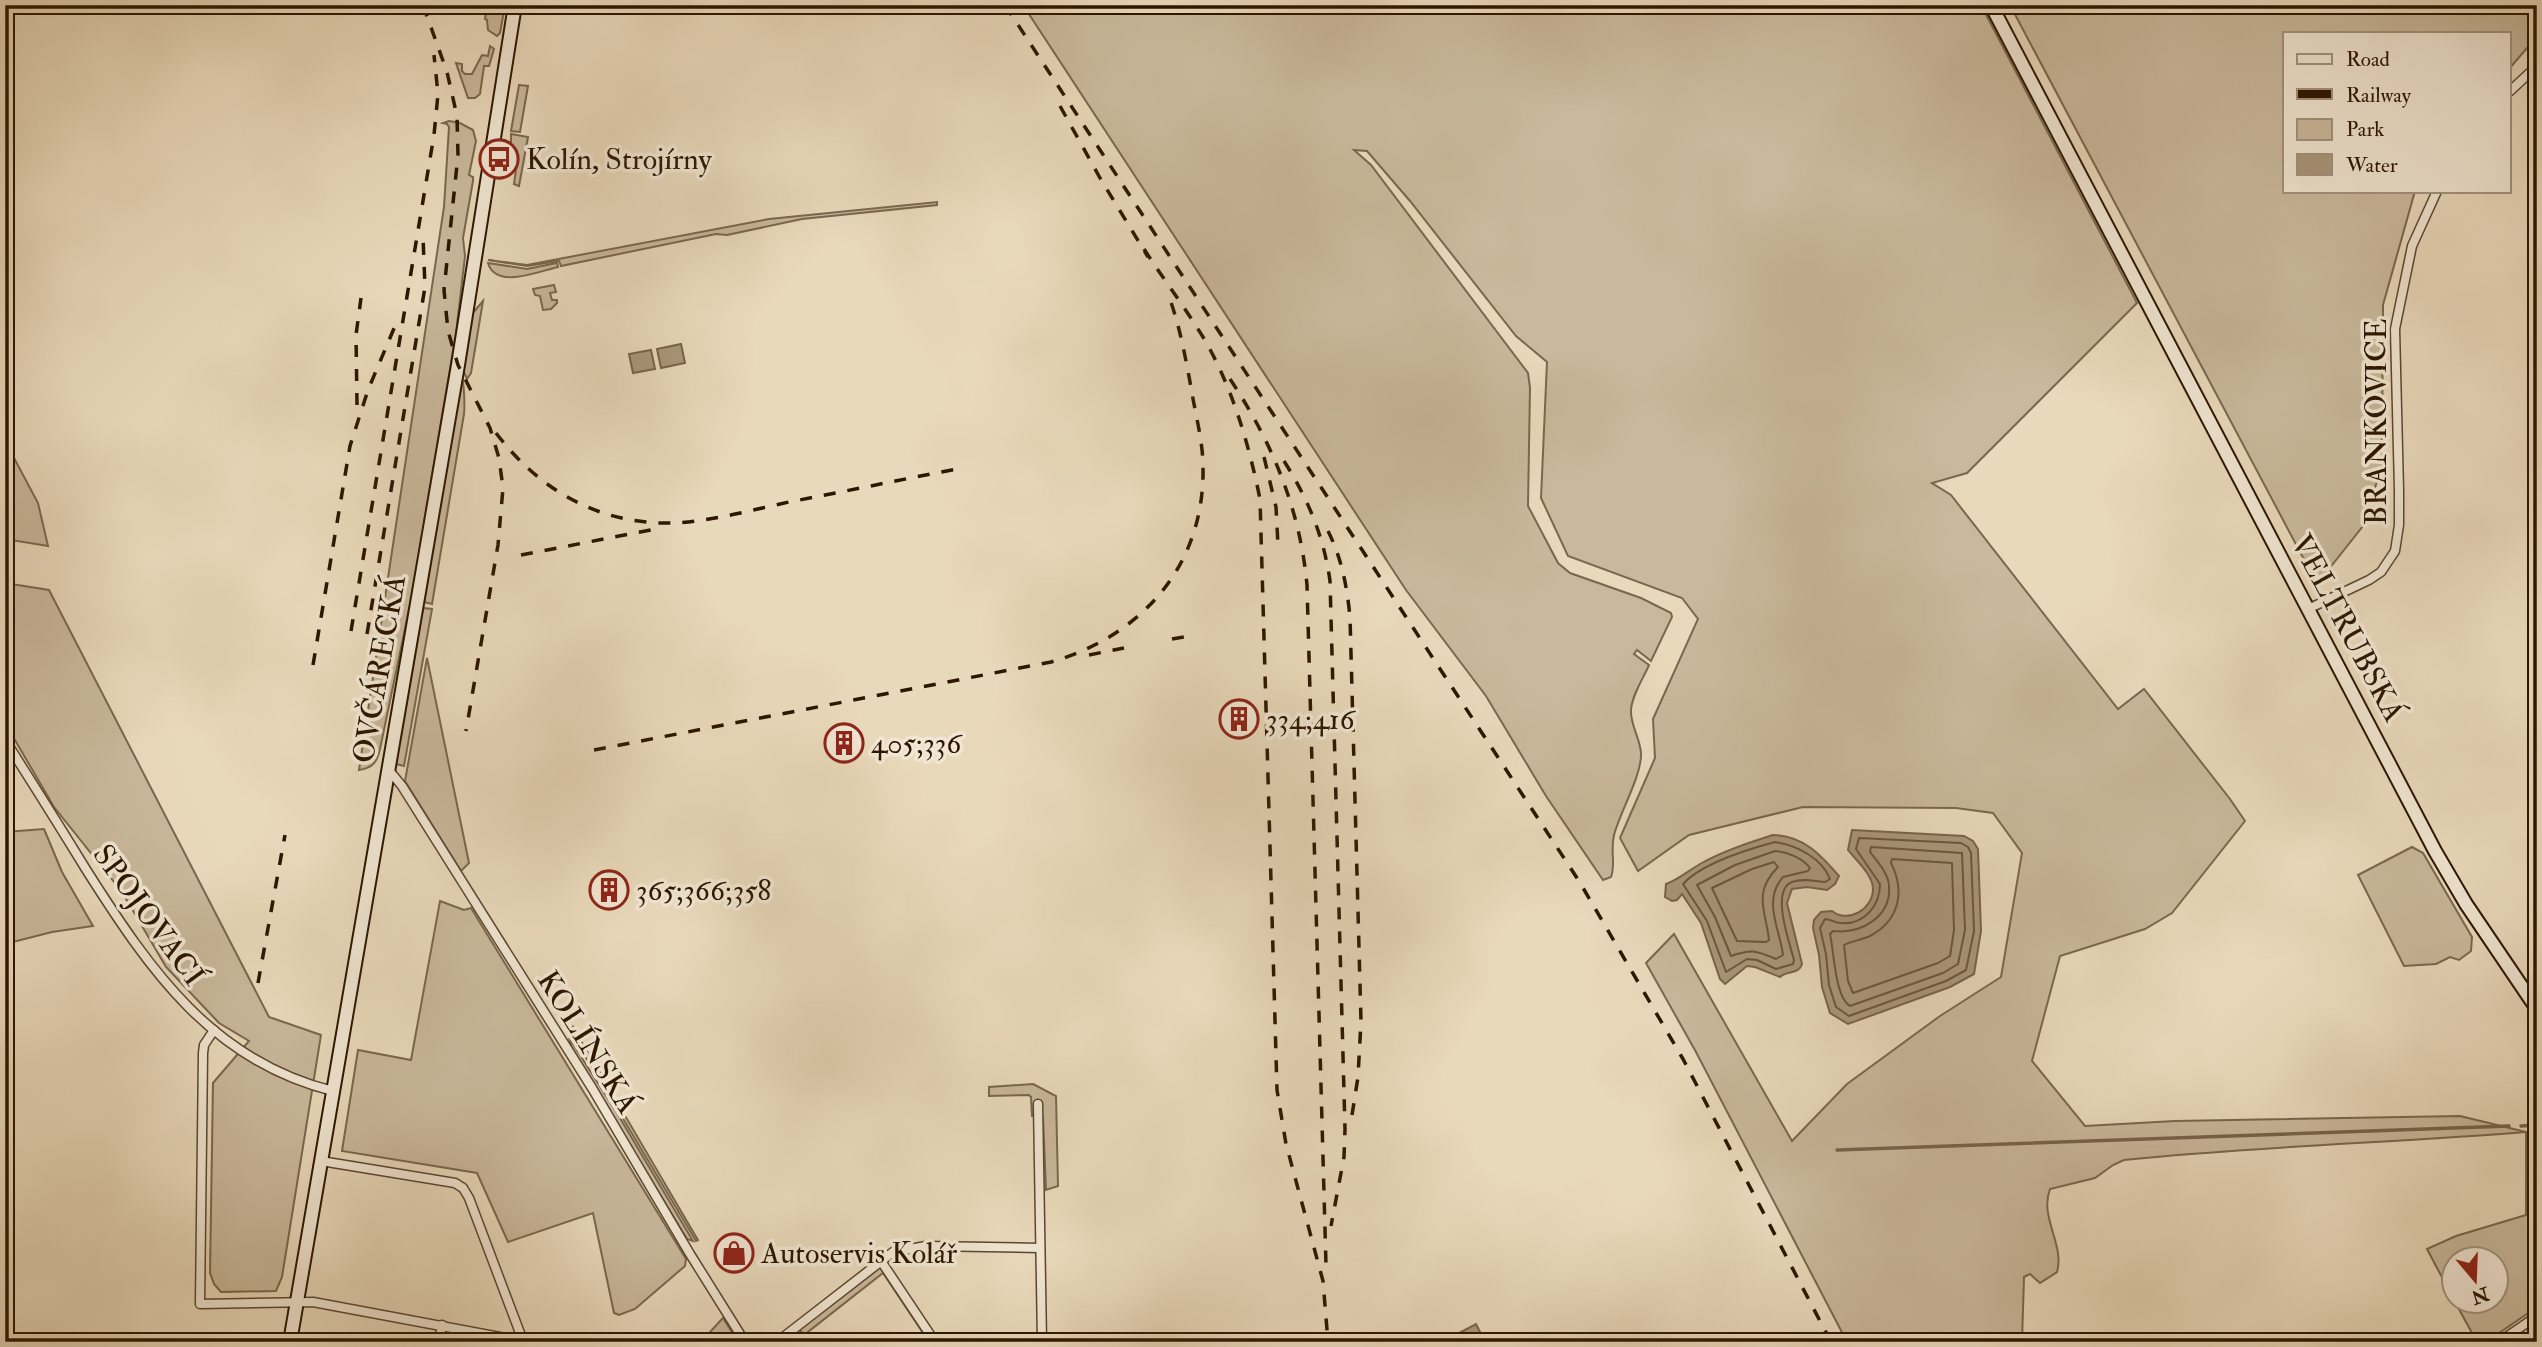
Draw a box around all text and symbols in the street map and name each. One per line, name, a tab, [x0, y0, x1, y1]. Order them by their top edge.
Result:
legend	[2283, 32, 2510, 192]
text: Road	[2346, 46, 2391, 73]
text: Railway	[2346, 82, 2412, 109]
text: Park	[2346, 116, 2384, 143]
bus stop icon: Kolín, Strojírny	[478, 138, 520, 180]
place label: Kolín, Strojírny	[526, 141, 713, 178]
text: Water	[2345, 152, 2398, 179]
street label: BRANKOVICE	[2358, 318, 2395, 526]
street label: VELTRUBSKÁ	[2283, 528, 2412, 728]
street label: OVČÁRECKÁ	[344, 572, 414, 766]
building icon: 334;416	[1218, 698, 1260, 740]
place label: 334;416	[1266, 701, 1356, 738]
building icon: 405;336	[823, 722, 865, 764]
place label: 405;336	[871, 725, 963, 762]
street label: SPOJOVACÍ	[85, 837, 214, 995]
building icon: 365;366;358	[588, 869, 630, 911]
place label: 365;366;358	[636, 872, 771, 909]
street label: KOLÍNSKÁ	[529, 964, 646, 1121]
shop icon: Autoservis Kolář	[713, 1232, 755, 1274]
place label: Autoservis Kolář	[760, 1235, 957, 1272]
north arrow	[2440, 1246, 2510, 1316]
text: N	[2467, 1281, 2493, 1310]

